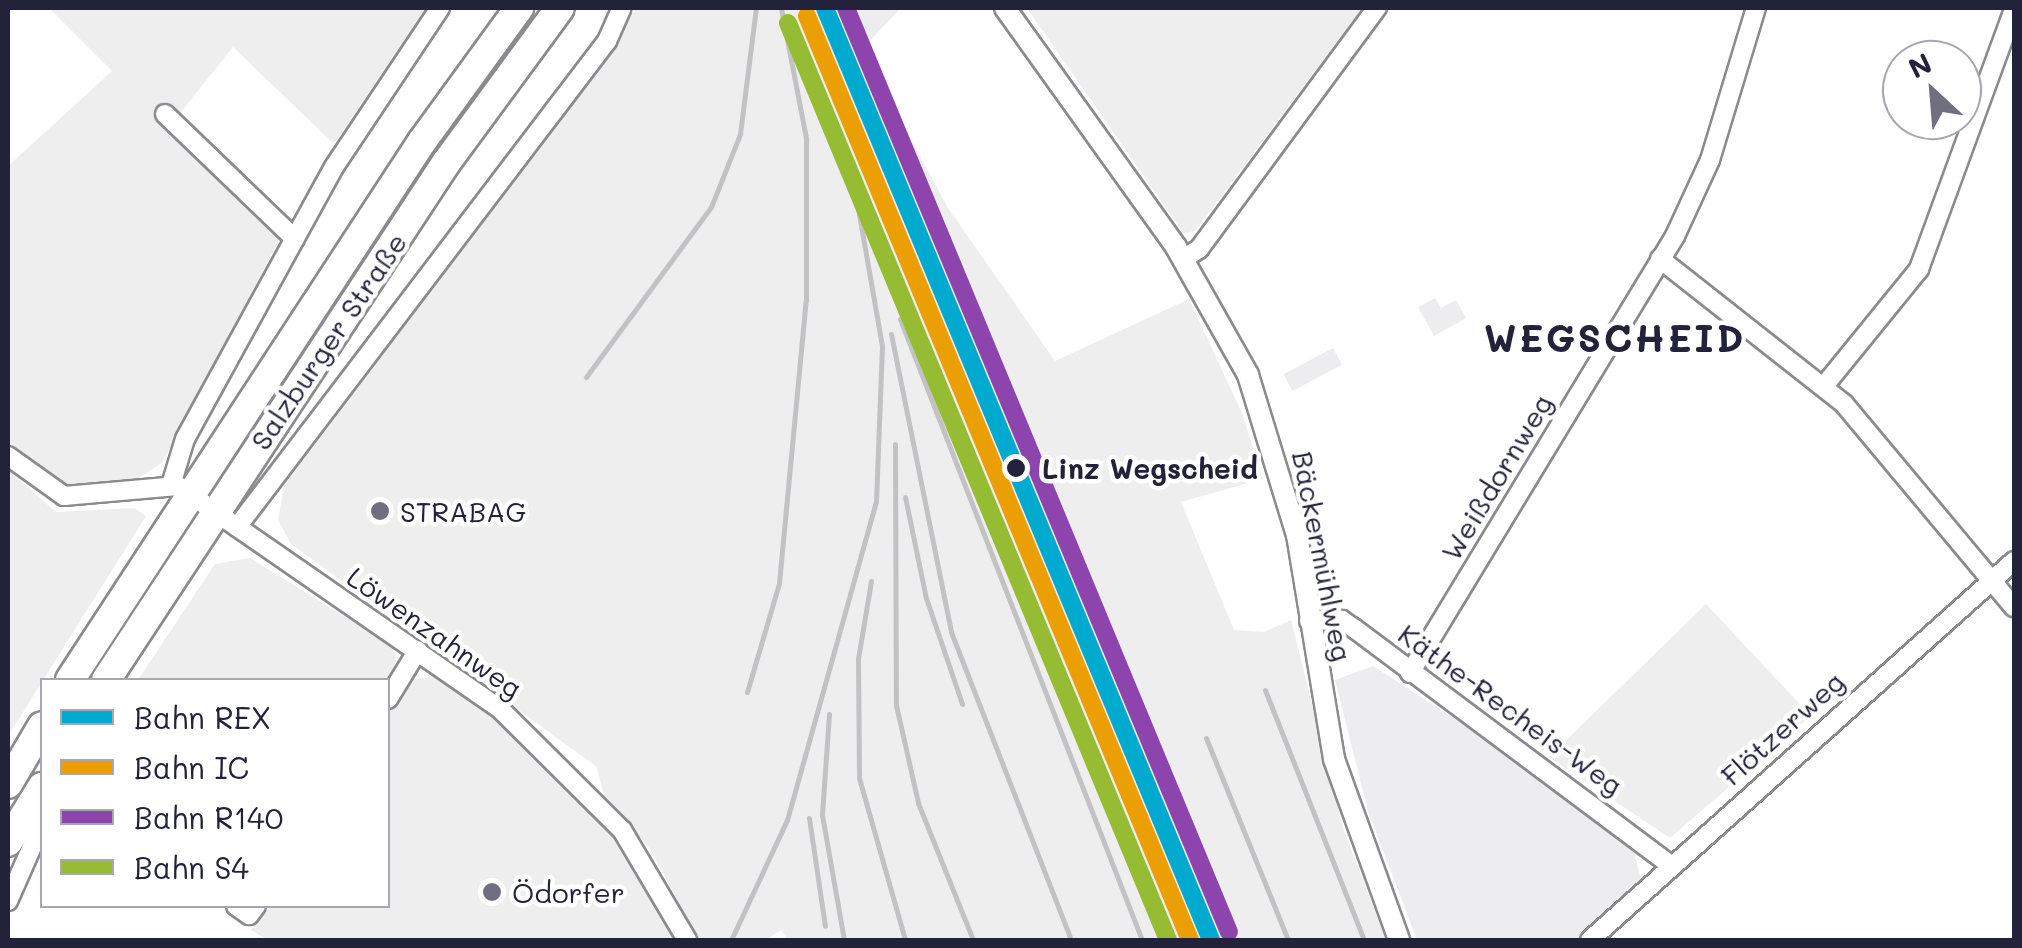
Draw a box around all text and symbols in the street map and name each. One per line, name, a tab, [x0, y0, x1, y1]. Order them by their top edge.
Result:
north arrow	[1882, 40, 1982, 140]
text: N	[1902, 44, 1937, 86]
street label: Salzburger Straße	[243, 226, 413, 456]
district label: WEGSCHEID	[1484, 315, 1746, 361]
street label: Weißdornweg	[1433, 388, 1559, 566]
street label: Bäckermühlweg	[1286, 448, 1360, 664]
marker: Linz Wegscheid	[999, 451, 1033, 485]
place label: Linz Wegscheid	[1042, 451, 1258, 485]
place label: STRABAG	[400, 494, 526, 528]
marker: STRABAG	[369, 500, 391, 522]
street label: Löwenzahnweg	[341, 559, 529, 705]
street label: Käthe-Recheis-Weg	[1392, 616, 1630, 802]
street label: Flötzerweg	[1714, 664, 1850, 792]
legend	[40, 678, 390, 908]
text: Bahn REX	[134, 697, 271, 737]
text: Bahn IC	[134, 747, 249, 787]
text: Bahn R140	[134, 797, 283, 837]
text: Bahn S4	[134, 847, 249, 887]
place label: Ödorfer	[512, 875, 625, 909]
marker: Ödorfer	[481, 881, 503, 903]

